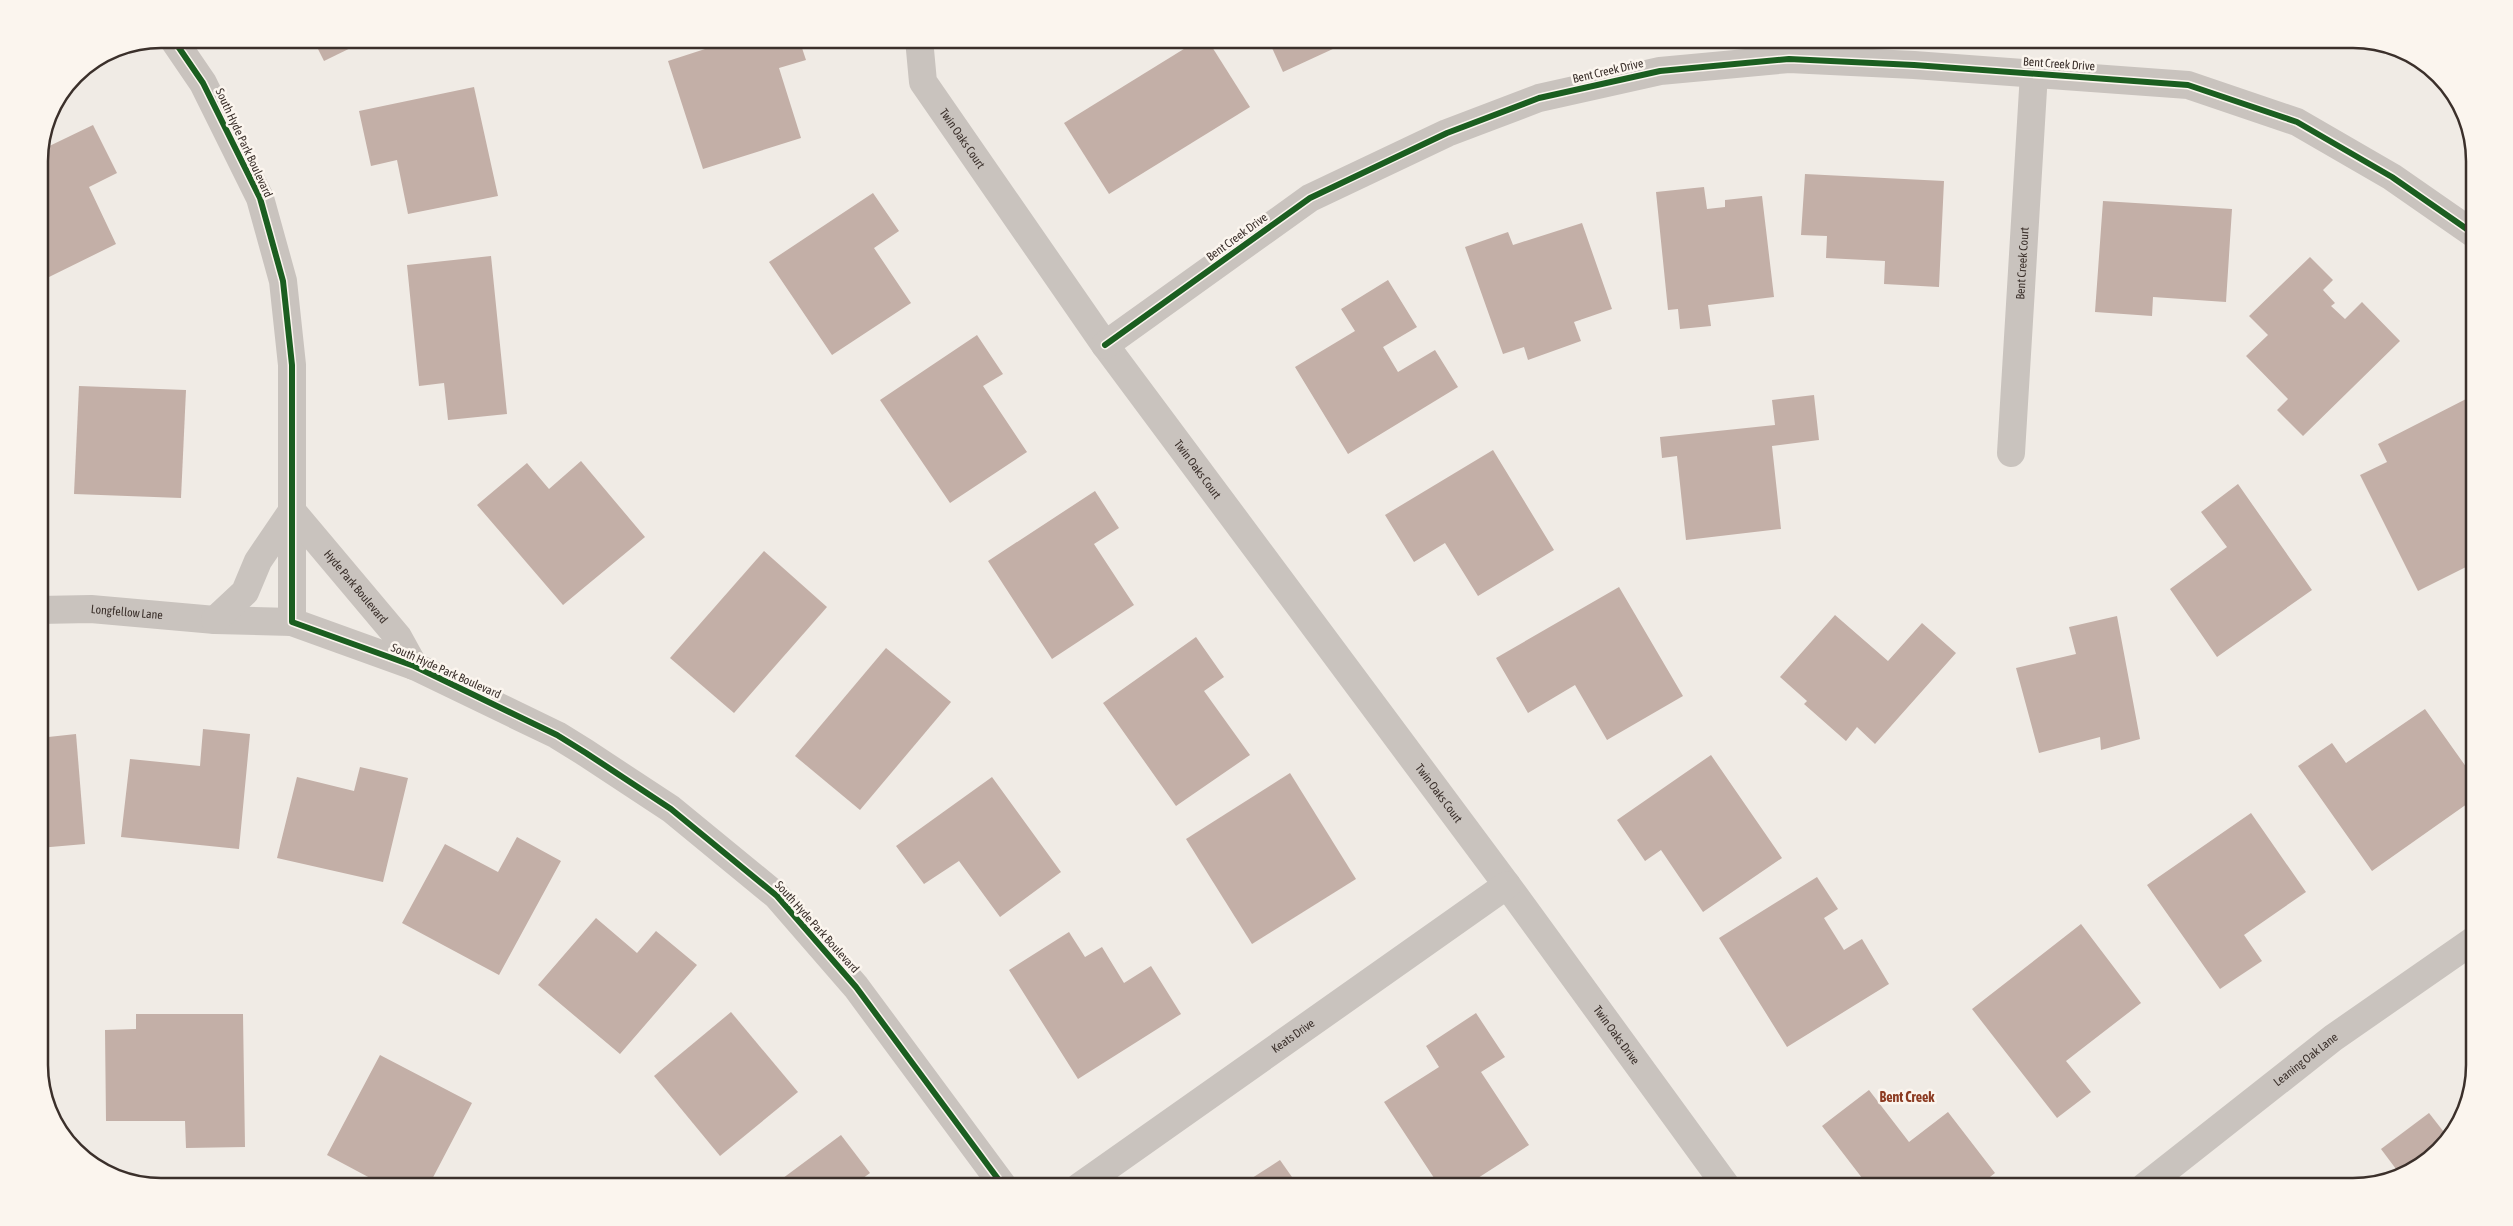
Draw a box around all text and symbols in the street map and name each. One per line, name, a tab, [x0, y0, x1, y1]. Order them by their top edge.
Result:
street label: Bent Creek Drive	[2023, 55, 2095, 73]
street label: Bent Creek Drive	[1571, 56, 1645, 86]
street label: South Hyde Park Boulevard	[213, 86, 275, 200]
street label: Twin Oaks Court	[937, 106, 988, 172]
street label: Bent Creek Drive	[1204, 210, 1270, 264]
street label: Bent Creek Court	[2013, 226, 2032, 300]
street label: Twin Oaks Court	[1171, 437, 1224, 502]
street label: Hyde Park Boulevard	[321, 547, 390, 626]
street label: Longfellow Lane	[90, 602, 163, 622]
street label: South Hyde Park Boulevard	[389, 640, 503, 702]
street label: Twin Oaks Court	[1412, 761, 1466, 826]
street label: South Hyde Park Boulevard	[772, 878, 862, 976]
street label: Twin Oaks Drive	[1590, 1003, 1642, 1067]
street label: Keats Drive	[1269, 1016, 1317, 1056]
street label: Leaning Oak Lane	[2271, 1030, 2341, 1089]
district label: Bent Creek	[1880, 1089, 1935, 1105]

